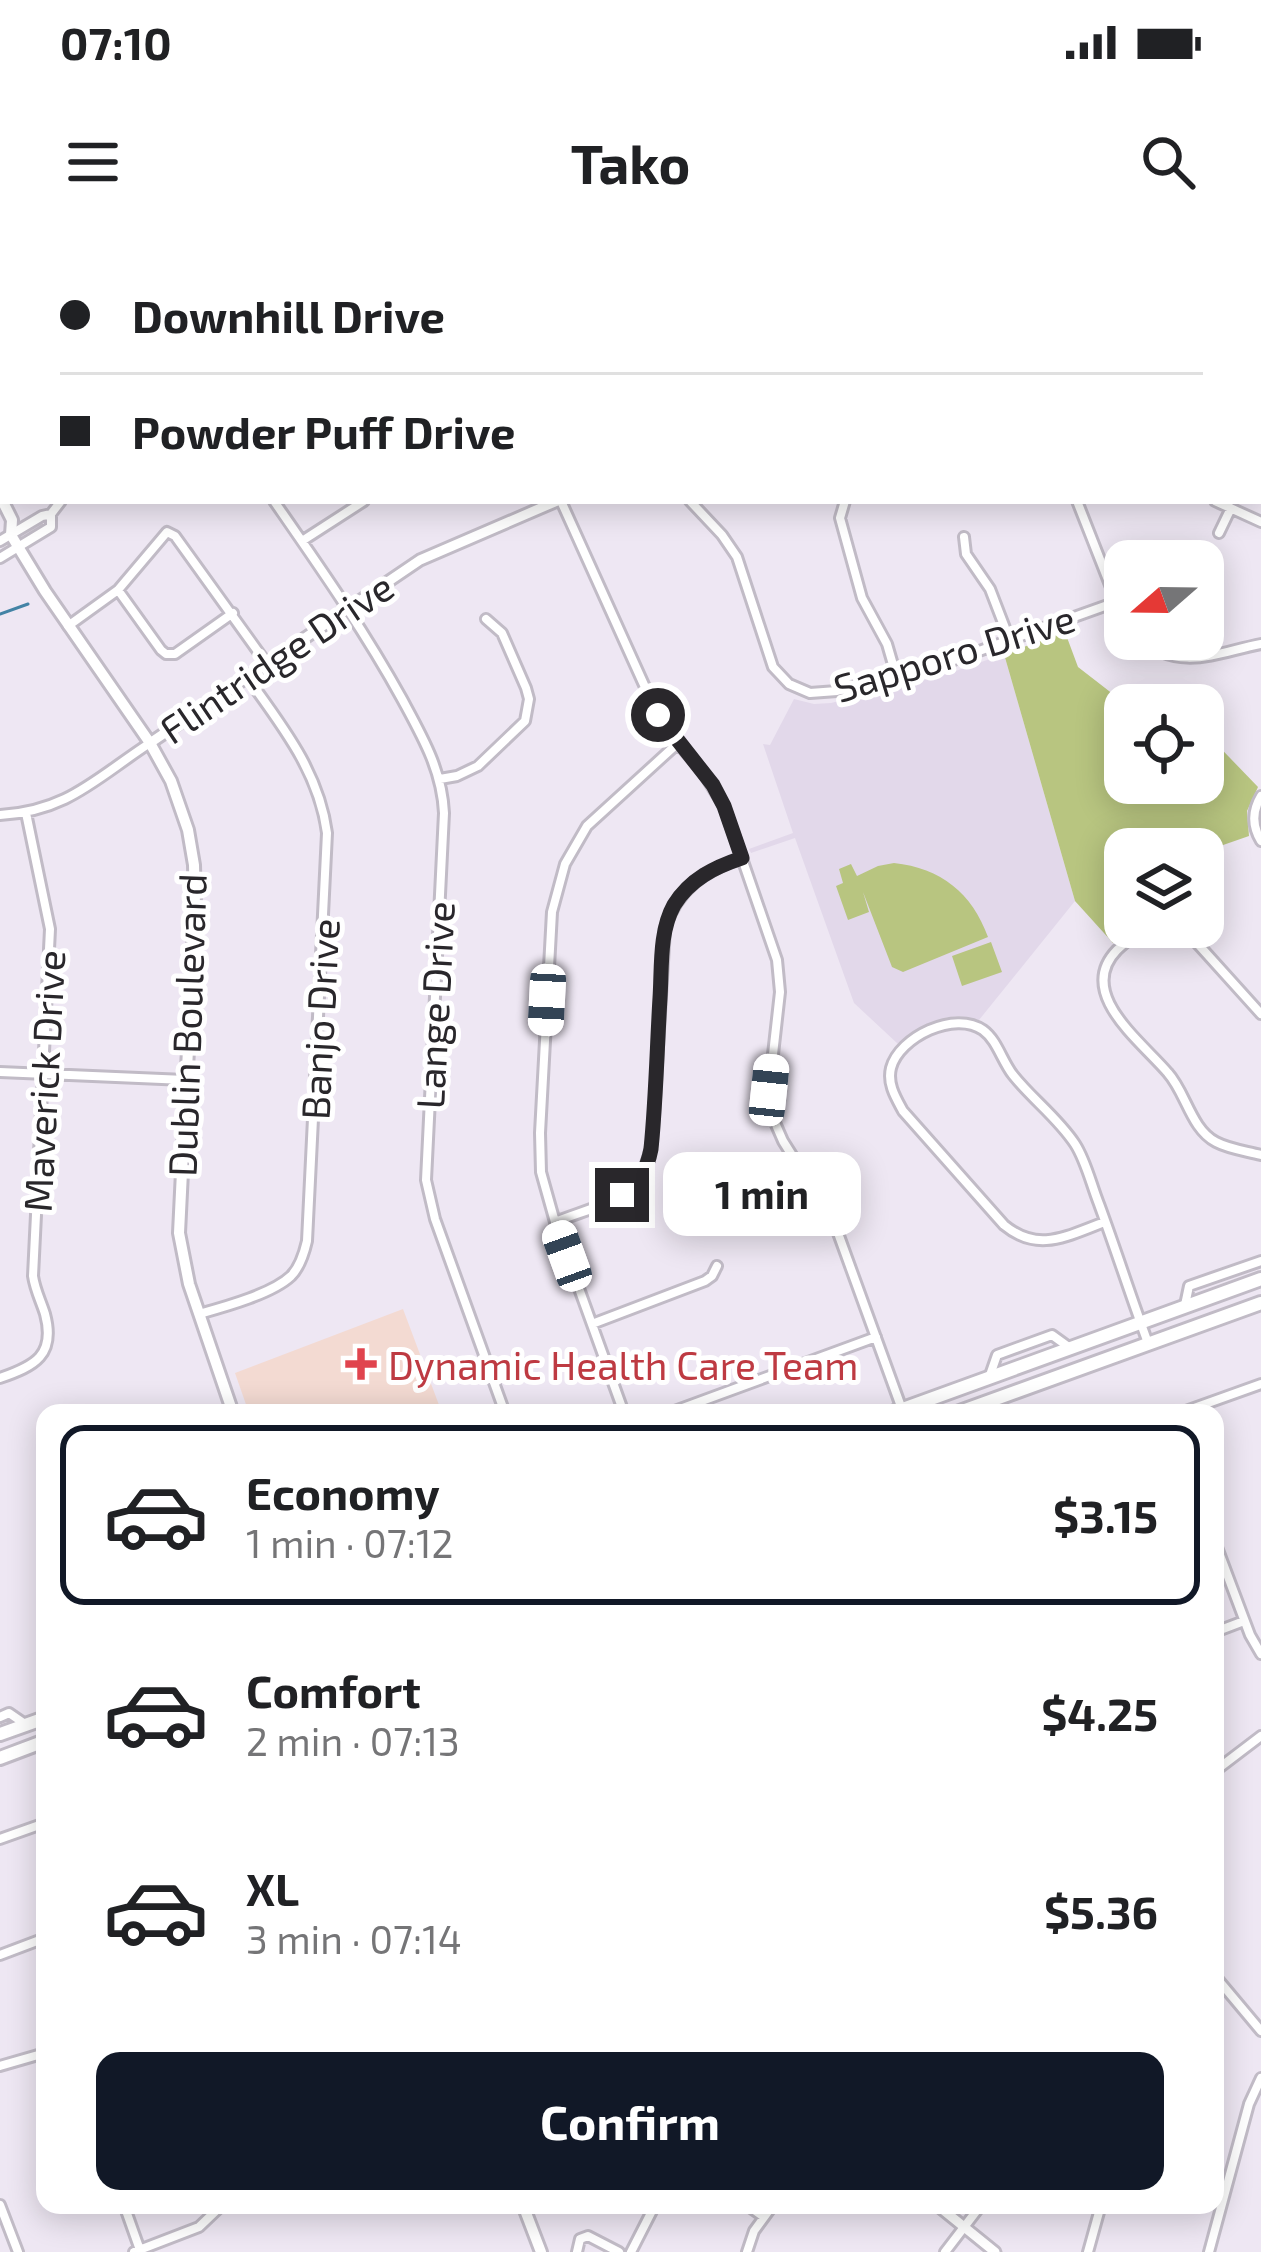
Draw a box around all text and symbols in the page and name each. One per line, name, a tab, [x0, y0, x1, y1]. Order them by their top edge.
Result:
text: 07:10	[60, 15, 172, 69]
icon: menu	[60, 129, 126, 195]
icon: search	[1135, 129, 1201, 195]
text: Tako	[571, 130, 690, 195]
text: Downhill Drive	[132, 288, 445, 342]
text: Powder Puff Drive	[132, 404, 515, 458]
north arrow	[1104, 540, 1224, 660]
map controls	[1104, 540, 1224, 948]
street label: Flintridge Drive	[150, 562, 402, 752]
street label: Sapporo Drive	[828, 593, 1080, 711]
button: locate	[1104, 684, 1224, 804]
route start	[631, 688, 685, 742]
button: layers	[1104, 828, 1224, 948]
street label: Dublin Boulevard	[157, 873, 215, 1177]
street label: Lange Drive	[405, 900, 463, 1110]
street label: Banjo Drive	[290, 917, 348, 1121]
street label: Maverick Drive	[13, 949, 73, 1213]
car	[527, 963, 567, 1037]
car	[747, 1052, 791, 1128]
callout: 1 min	[664, 1153, 862, 1237]
route end	[595, 1168, 649, 1222]
text: 1 min	[715, 1170, 809, 1217]
car	[538, 1216, 596, 1296]
place label: Dynamic Health Care Team	[388, 1341, 858, 1388]
marker: Dynamic Health Care Team	[345, 1348, 377, 1380]
icon: car	[102, 1461, 210, 1569]
text: Economy	[246, 1465, 440, 1519]
text: $3.15	[1053, 1488, 1158, 1542]
text: 1 min · 07:12	[246, 1519, 453, 1566]
icon: car	[102, 1659, 210, 1767]
text: Comfort	[246, 1663, 421, 1717]
text: $4.25	[1041, 1686, 1158, 1740]
text: 2 min · 07:13	[246, 1717, 460, 1764]
icon: car	[102, 1857, 210, 1965]
text: XL	[246, 1861, 299, 1915]
text: $5.36	[1044, 1884, 1158, 1938]
text: 3 min · 07:14	[246, 1915, 462, 1962]
button: Confirm	[96, 2052, 1164, 2190]

